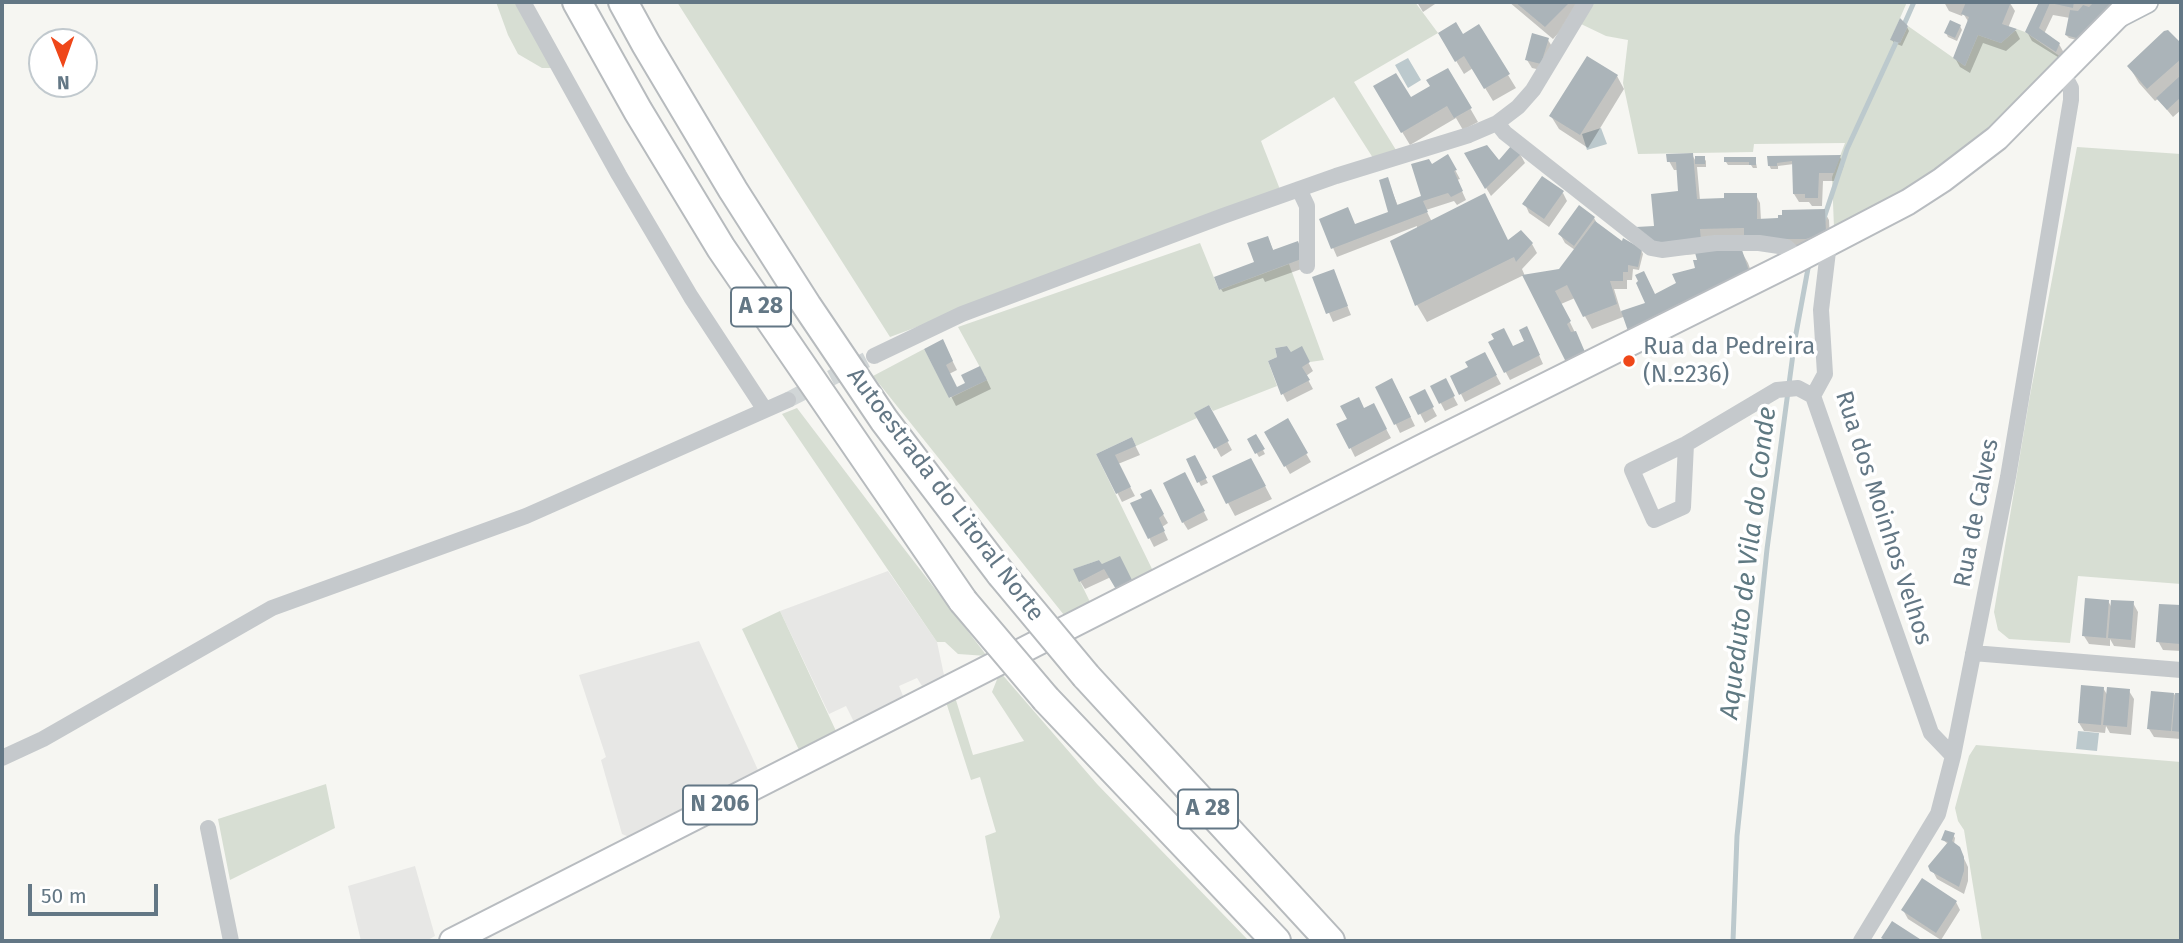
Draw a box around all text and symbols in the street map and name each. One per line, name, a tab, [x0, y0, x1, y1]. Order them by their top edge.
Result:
north arrow	[28, 28, 98, 98]
text: N	[57, 71, 70, 94]
road number: A 28	[731, 288, 791, 326]
place label: Rua da Pedreira (N.º236)	[1643, 333, 1815, 389]
marker: Rua da Pedreira (N.º236)	[1621, 353, 1637, 369]
street label: Autoestrada do Litoral Norte	[840, 363, 1050, 627]
street label: Rua dos Moinhos Velhos	[1828, 387, 1938, 649]
water label: Aqueduto de Vila do Conde	[1714, 405, 1784, 721]
street label: Rua de Calves	[1949, 436, 2005, 590]
road number: N 206	[683, 786, 757, 824]
road number: A 28	[1178, 790, 1238, 828]
scale bar	[32, 870, 161, 914]
text: 50 m	[41, 883, 87, 909]

